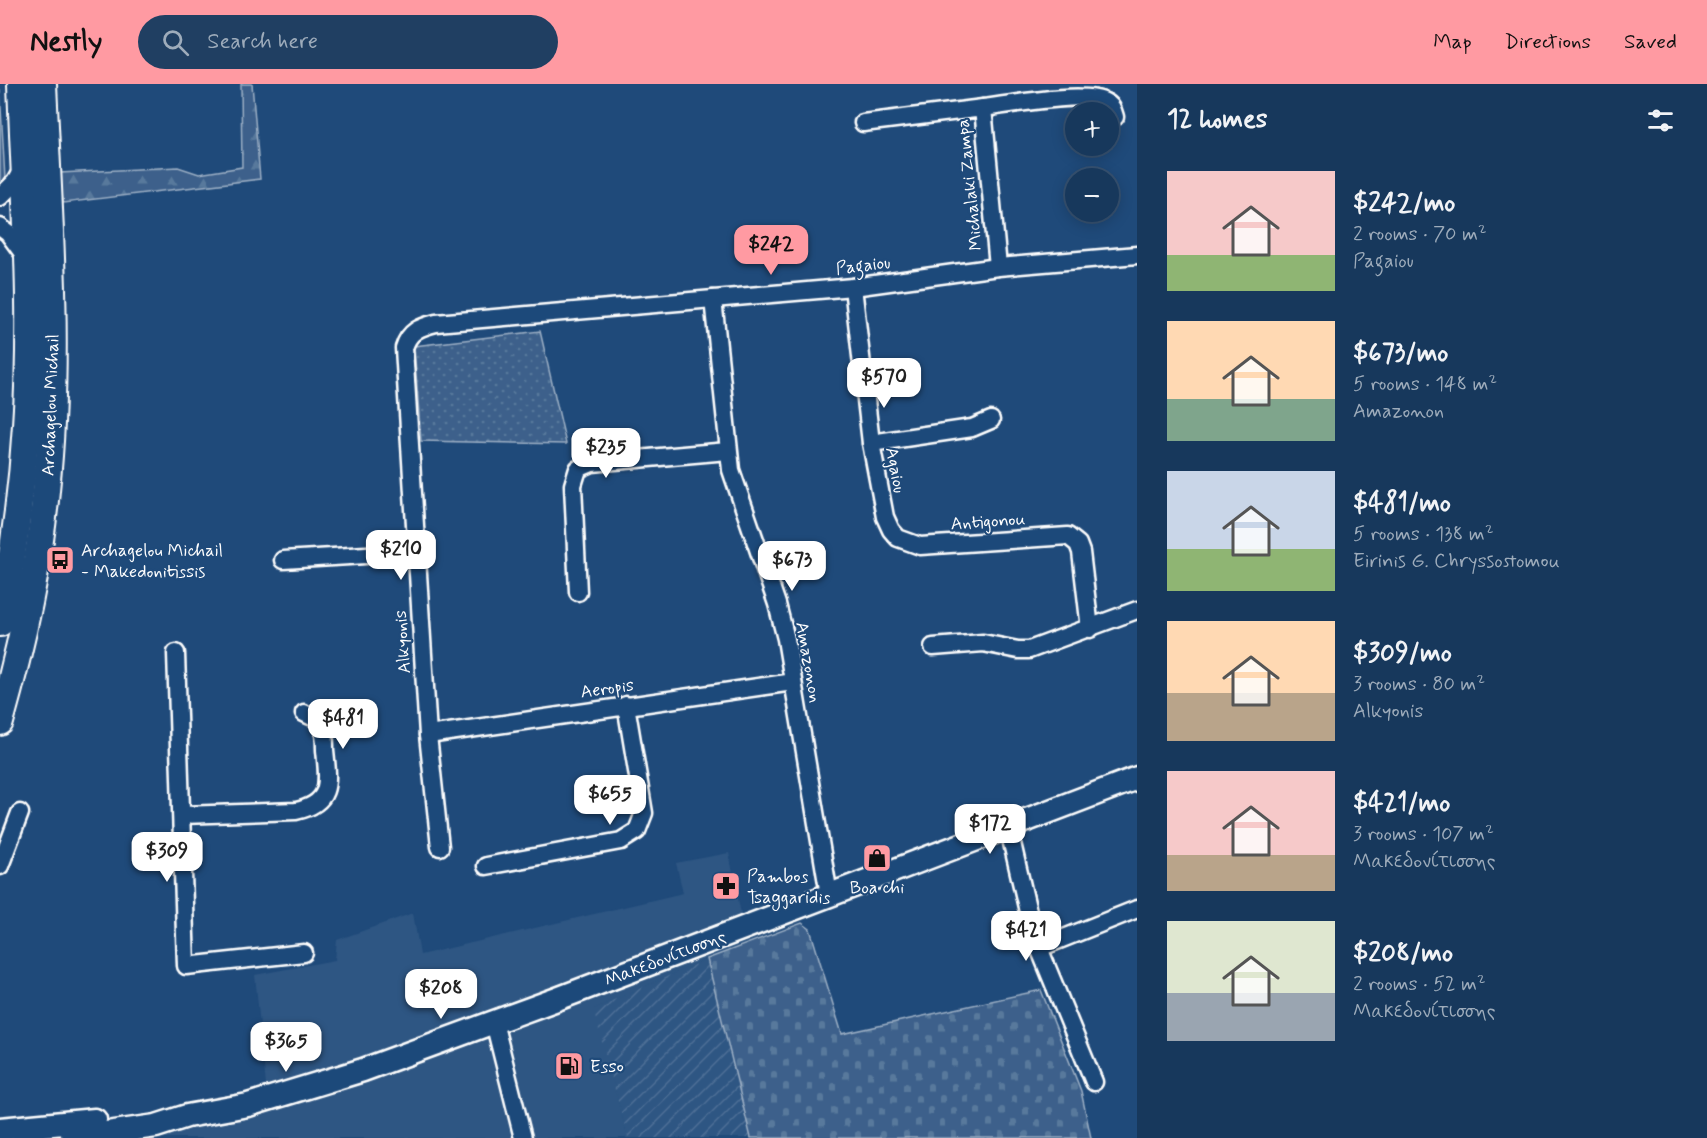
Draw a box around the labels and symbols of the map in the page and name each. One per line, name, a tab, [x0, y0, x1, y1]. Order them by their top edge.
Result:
street label: Michalaki Zampa	[951, 118, 989, 252]
pin: $242	[735, 225, 807, 276]
street label: Pagaiou	[834, 251, 892, 283]
street label: Archagelou Michail	[37, 334, 65, 476]
pin: $570	[848, 358, 920, 409]
pin: $235	[570, 428, 642, 479]
street label: Agaiou	[879, 445, 911, 495]
street label: Antigonou	[950, 507, 1026, 537]
pin: $210	[365, 530, 437, 581]
place label: Archagelou Michail - Makedonitissis	[81, 539, 223, 584]
pin: $673	[756, 541, 828, 592]
bus stop icon: Archagelou Michail - Makedonitissis	[44, 544, 76, 576]
street label: Alkyonis	[389, 610, 417, 674]
street label: Amazonon	[789, 620, 827, 705]
street label: Aeropis	[579, 673, 635, 705]
pin: $481	[307, 699, 379, 750]
pin: $655	[574, 775, 646, 826]
pin: $172	[954, 804, 1026, 855]
pin: $309	[131, 832, 203, 883]
shop icon: Boa chi	[861, 842, 893, 874]
place label: Pambos Tsaggaridis	[747, 865, 830, 911]
pharmacy icon: Pambos Tsaggaridis	[710, 870, 742, 902]
place label: Boa chi	[850, 876, 904, 900]
pin: $421	[990, 911, 1062, 962]
street label: Μακεδονίτισσης	[601, 925, 730, 993]
pin: $208	[405, 969, 477, 1020]
pin: $365	[250, 1022, 322, 1073]
fuel station icon: Esso	[553, 1050, 585, 1082]
place label: Esso	[590, 1055, 624, 1079]

